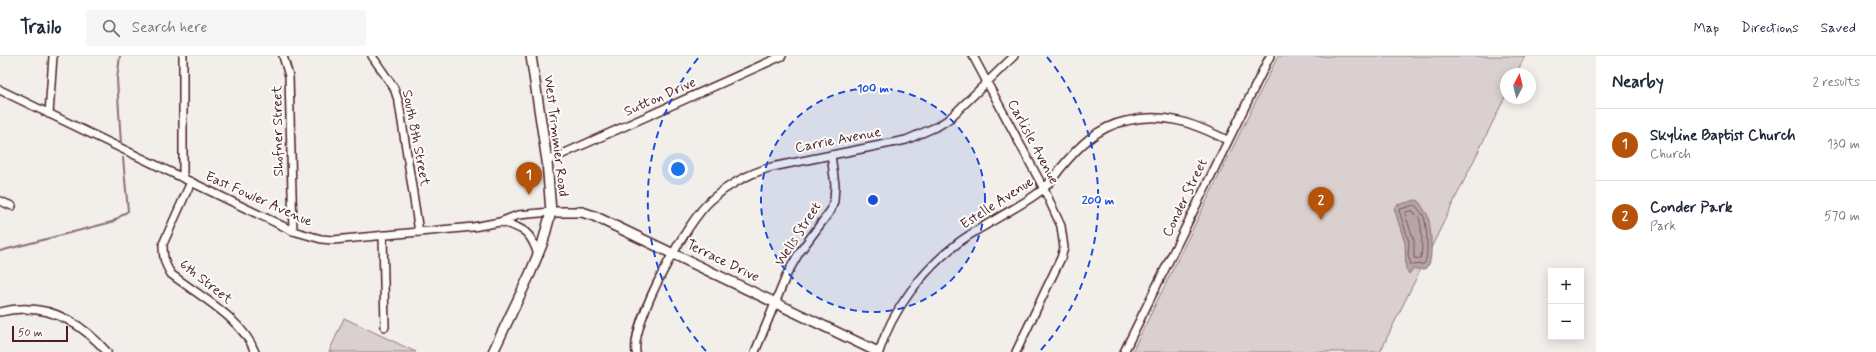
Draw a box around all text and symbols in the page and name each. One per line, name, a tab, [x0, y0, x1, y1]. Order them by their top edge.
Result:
search box	[86, 10, 366, 46]
text: Trailo	[20, 15, 62, 40]
icon: search	[100, 17, 122, 39]
text: Search here	[132, 18, 207, 38]
text: Map	[1693, 19, 1719, 37]
text: Directions	[1741, 19, 1799, 37]
text: Saved	[1821, 19, 1856, 37]
north arrow	[1500, 68, 1536, 104]
text: Nearby	[1612, 71, 1664, 93]
street label: Sutton Drive	[621, 73, 699, 121]
street label: West Trimmier Road	[540, 74, 572, 198]
text: 2 results	[1813, 74, 1860, 91]
text: 100 m	[857, 81, 890, 97]
street label: Shofner Street	[268, 84, 288, 177]
street label: South 8th Street	[398, 88, 434, 188]
street label: Carlisle Avenue	[1003, 96, 1063, 188]
street label: Carrie Avenue	[794, 123, 883, 157]
text: Skyline Baptist Church	[1650, 126, 1795, 146]
text: 1	[1622, 136, 1628, 153]
text: 130 m	[1827, 136, 1860, 153]
text: Church	[1650, 146, 1691, 163]
street label: Conder Street	[1158, 156, 1212, 240]
your location	[668, 159, 688, 179]
pin: 1	[516, 162, 542, 195]
street label: East Fowler Avenue	[203, 167, 316, 231]
street label: Estelle Avenue	[957, 172, 1037, 233]
pin: 2	[1308, 187, 1334, 220]
centre of rings	[866, 193, 880, 207]
text: 200 m	[1082, 193, 1115, 209]
text: Conder Park	[1650, 198, 1733, 218]
street label: Wells Street	[771, 199, 825, 269]
text: 2	[1622, 208, 1628, 225]
text: 570 m	[1824, 208, 1860, 225]
text: Park	[1650, 218, 1676, 235]
street label: Terrace Drive	[684, 236, 762, 286]
street label: 6th Street	[176, 256, 237, 309]
map controls	[1548, 268, 1584, 340]
button: +	[1548, 268, 1584, 304]
button: −	[1548, 304, 1584, 340]
scale bar	[12, 324, 68, 343]
text: 50 m	[18, 326, 43, 340]

